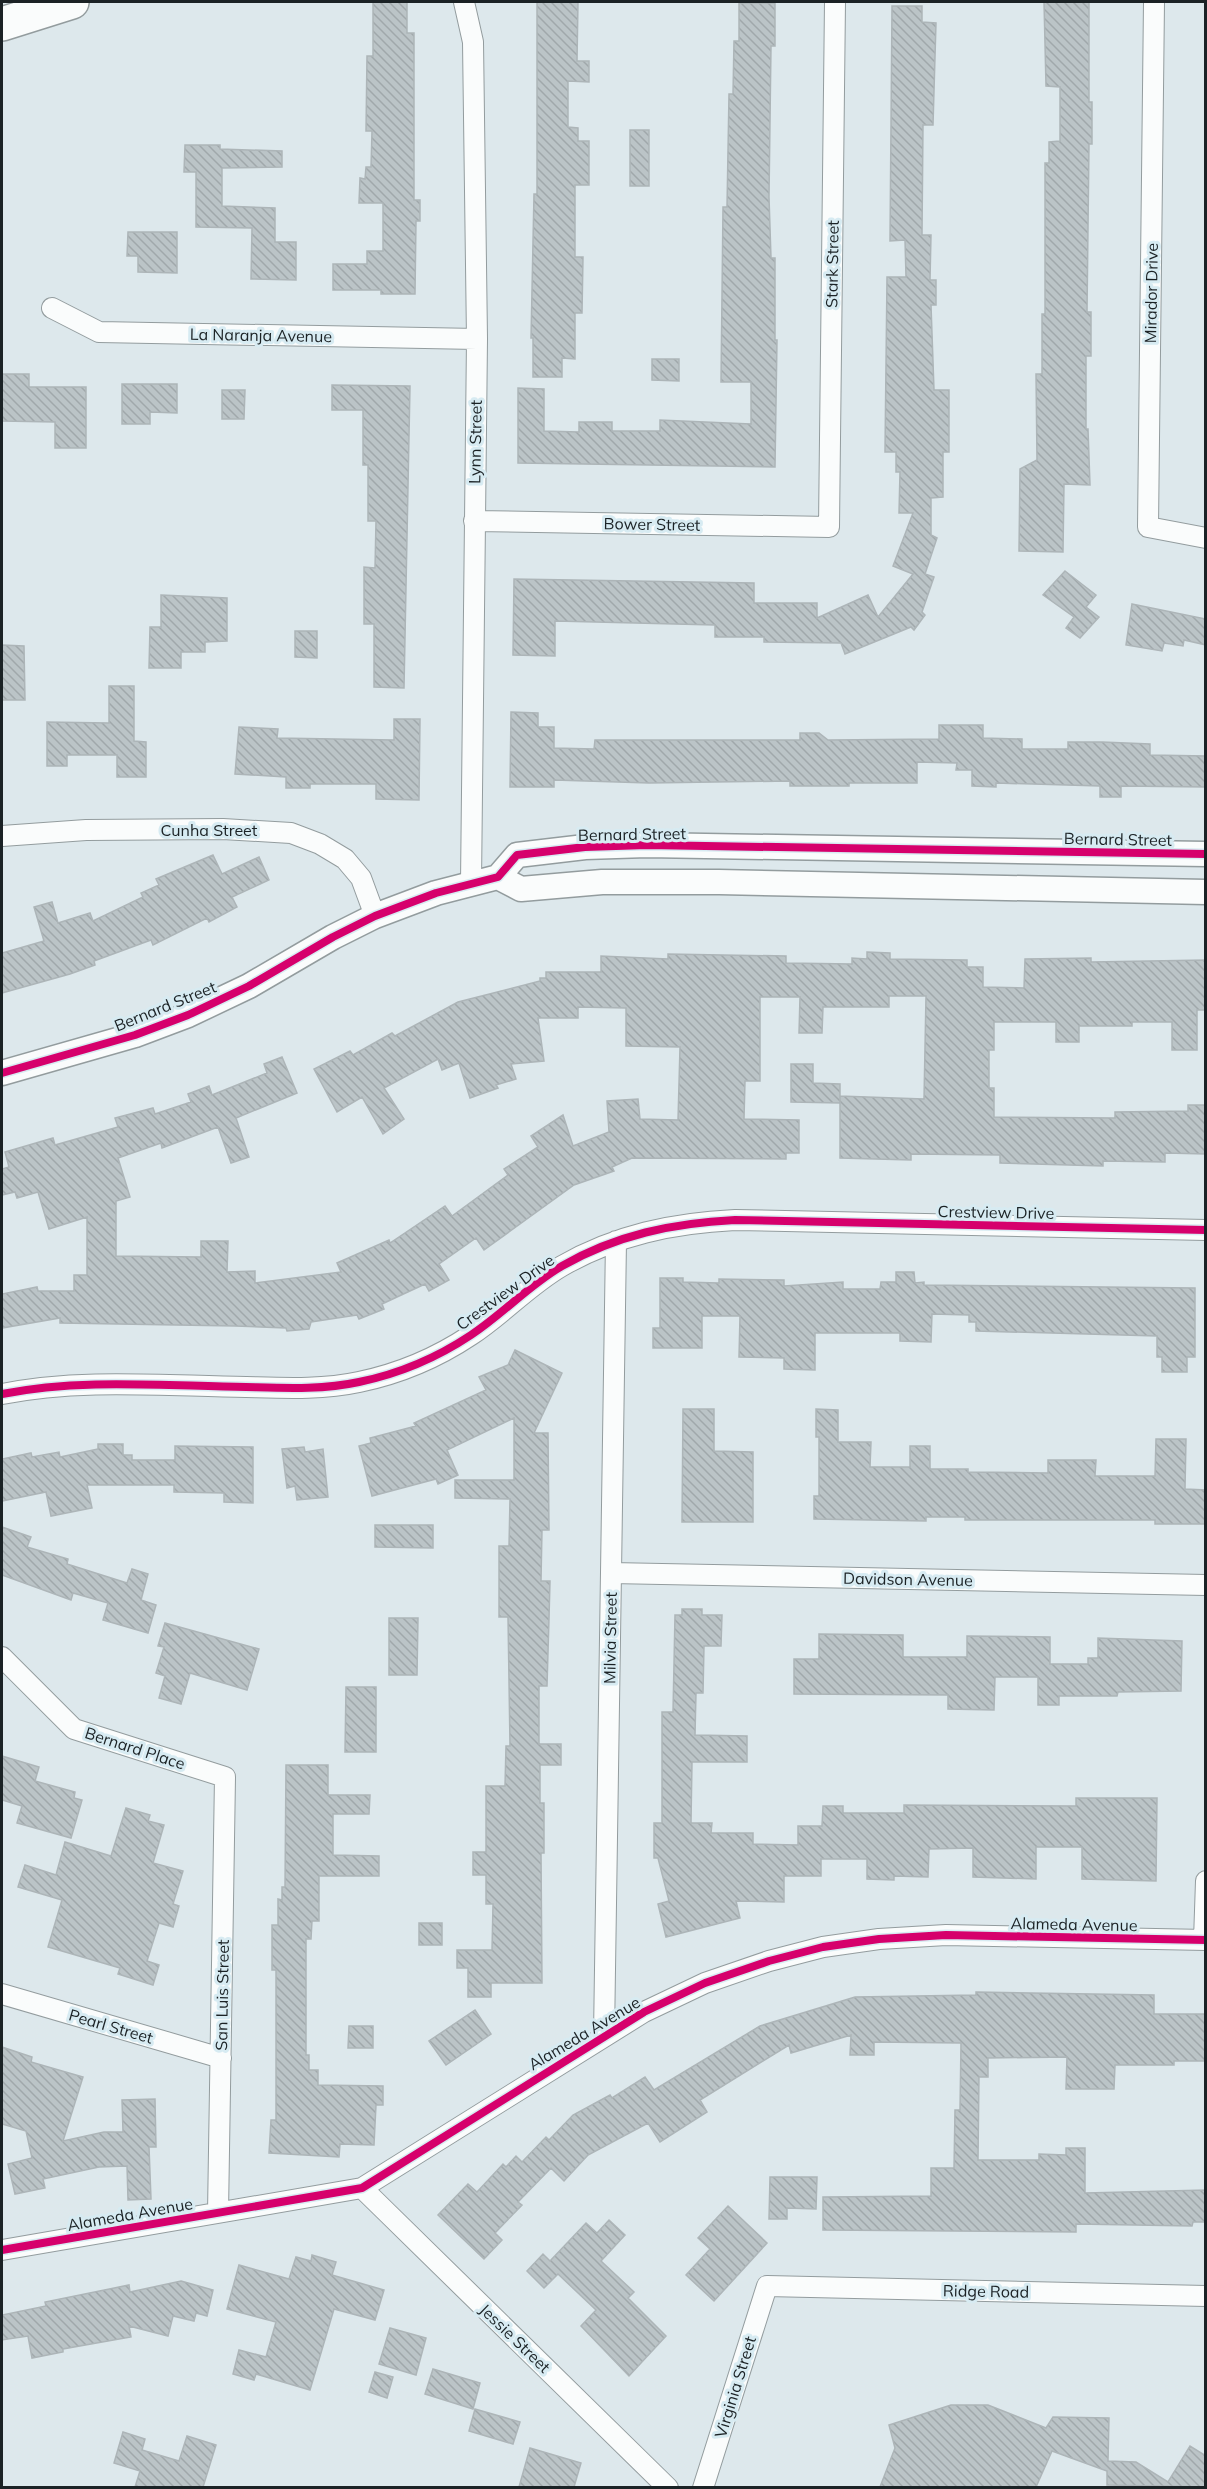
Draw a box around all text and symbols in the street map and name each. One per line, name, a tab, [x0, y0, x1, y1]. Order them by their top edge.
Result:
street label: Stark Street	[821, 220, 843, 308]
street label: Mirador Drive	[1140, 243, 1162, 343]
street label: La Naranja Avenue	[190, 324, 332, 346]
street label: Lynn Street	[464, 400, 486, 484]
street label: Bower Street	[604, 513, 701, 535]
street label: Cunha Street	[161, 820, 258, 840]
street label: Bernard Street	[578, 823, 687, 845]
street label: Bernard Street	[1064, 828, 1173, 850]
street label: Bernard Street	[111, 976, 219, 1036]
street label: Crestview Drive	[938, 1201, 1054, 1223]
street label: Crestview Drive	[452, 1250, 558, 1334]
street label: Davidson Avenue	[843, 1568, 973, 1590]
street label: Milvia Street	[599, 1592, 621, 1684]
street label: Bernard Place	[82, 1722, 188, 1774]
street label: Alameda Avenue	[1010, 1913, 1138, 1935]
street label: San Luis Street	[211, 1939, 233, 2051]
street label: Alameda Avenue	[524, 1992, 644, 2074]
street label: Pearl Street	[67, 2004, 156, 2048]
street label: Alameda Avenue	[66, 2193, 194, 2235]
street label: Ridge Road	[943, 2280, 1029, 2302]
street label: Jessie Street	[475, 2299, 555, 2377]
street label: Virginia Street	[710, 2333, 760, 2440]

